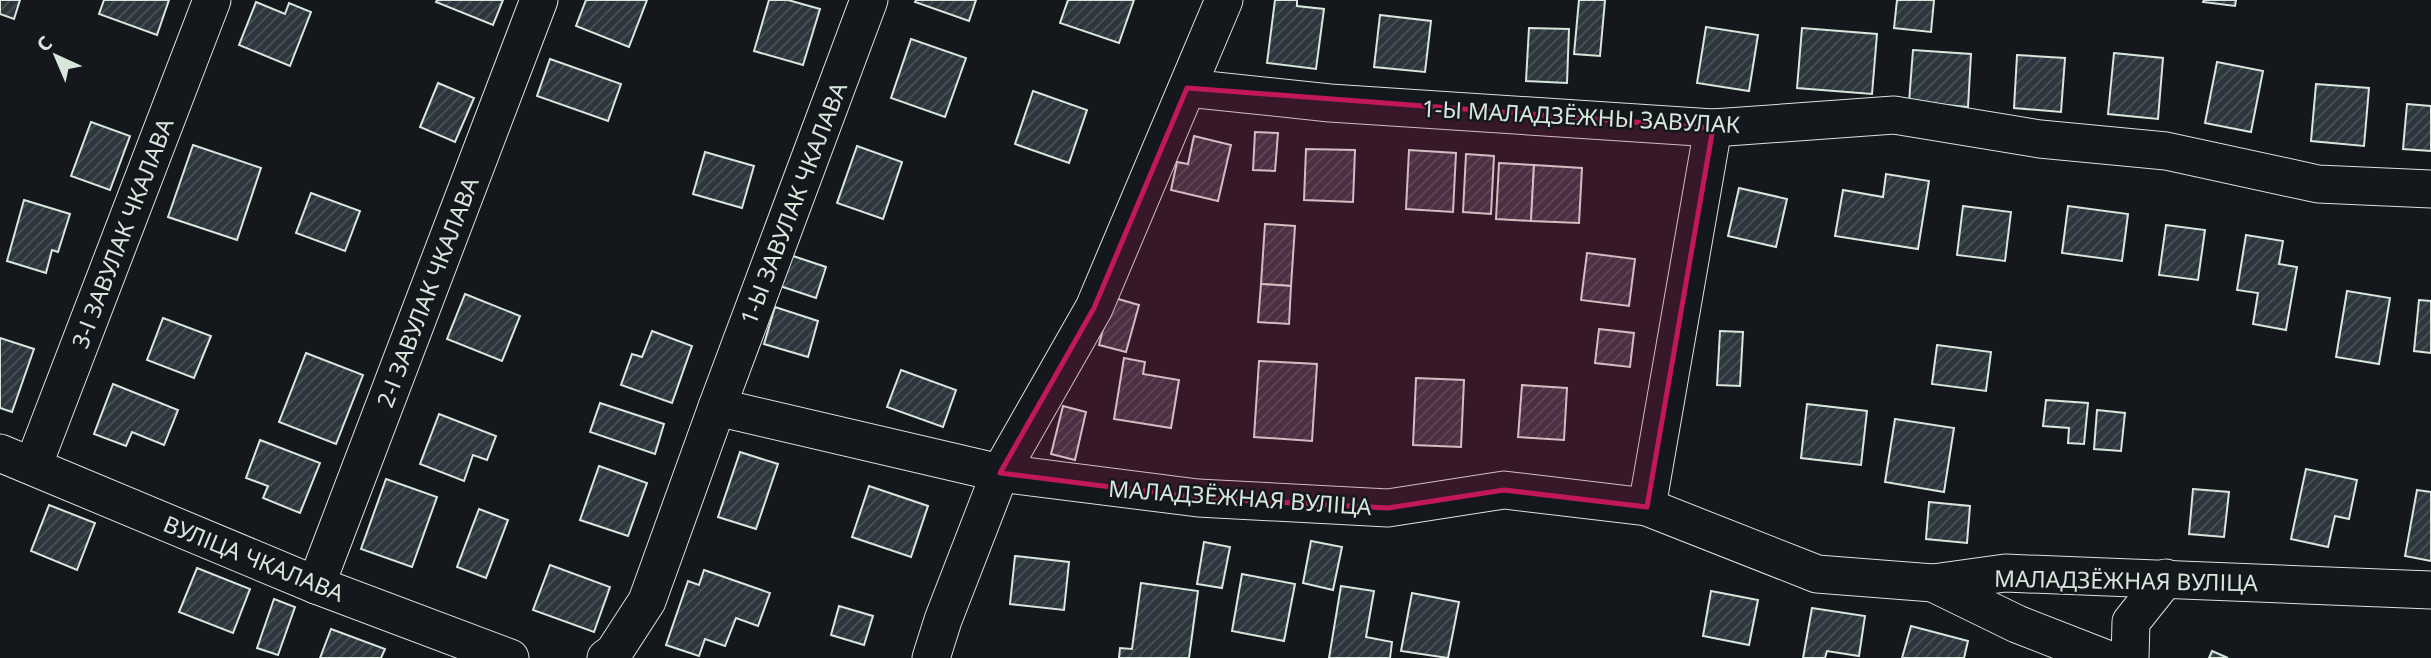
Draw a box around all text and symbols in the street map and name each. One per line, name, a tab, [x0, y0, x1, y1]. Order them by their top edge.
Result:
north arrow	[21, 21, 91, 91]
text: С	[31, 30, 58, 57]
street label: 1-Ы ЗАВУЛАК ЧКАЛАВА	[732, 77, 854, 329]
street label: 1-Ы МАЛАДЗЁЖНЫ ЗАВУЛАК	[1421, 92, 1742, 140]
street label: 3-І ЗАВУЛАК ЧКАЛАВА	[63, 113, 181, 353]
street label: 2-І ЗАВУЛАК ЧКАЛАВА	[368, 172, 486, 412]
street label: МАЛАДЗЁЖНАЯ ВУЛІЦА	[1107, 472, 1373, 522]
street label: ВУЛІЦА ЧКАЛАВА	[159, 507, 349, 609]
street label: МАЛАДЗЁЖНАЯ ВУЛІЦА	[1994, 562, 2258, 598]

